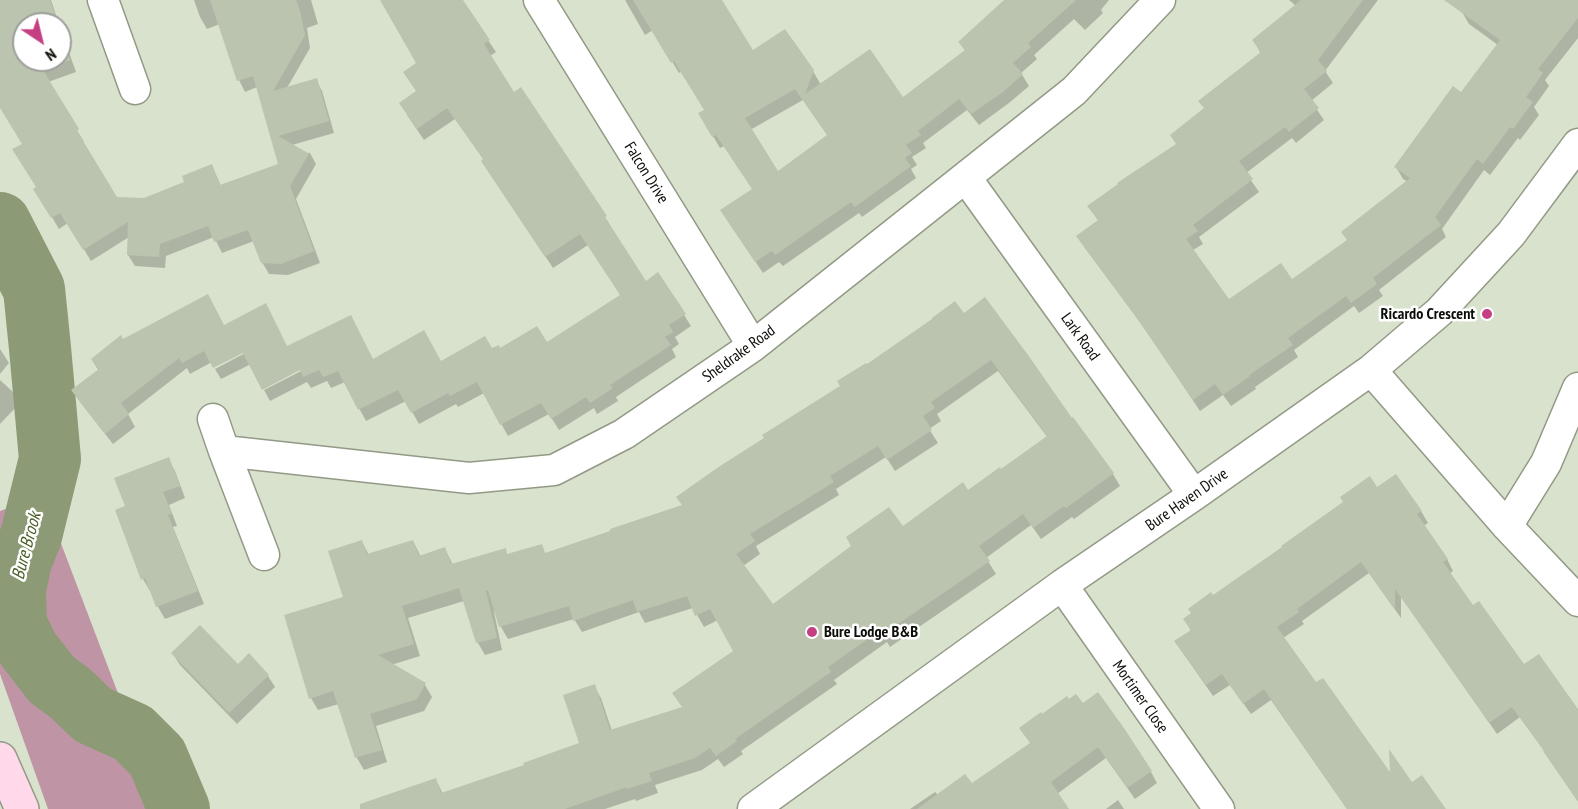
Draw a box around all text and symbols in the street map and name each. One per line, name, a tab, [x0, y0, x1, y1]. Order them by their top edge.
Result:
north arrow	[12, 12, 72, 72]
text: N	[42, 44, 60, 66]
street label: Falcon Drive	[620, 139, 672, 207]
place label: Ricardo Crescent	[1381, 304, 1475, 324]
marker: Ricardo Crescent	[1480, 307, 1494, 321]
street label: Lark Road	[1056, 309, 1104, 365]
street label: Sheldrake Road	[699, 321, 779, 387]
street label: Bure Haven Drive	[1142, 465, 1232, 535]
water label: Bure Brook	[8, 510, 46, 582]
place label: Bure Lodge B&B	[824, 622, 918, 642]
marker: Bure Lodge B&B	[805, 625, 819, 639]
street label: Mortimer Close	[1108, 657, 1172, 737]

